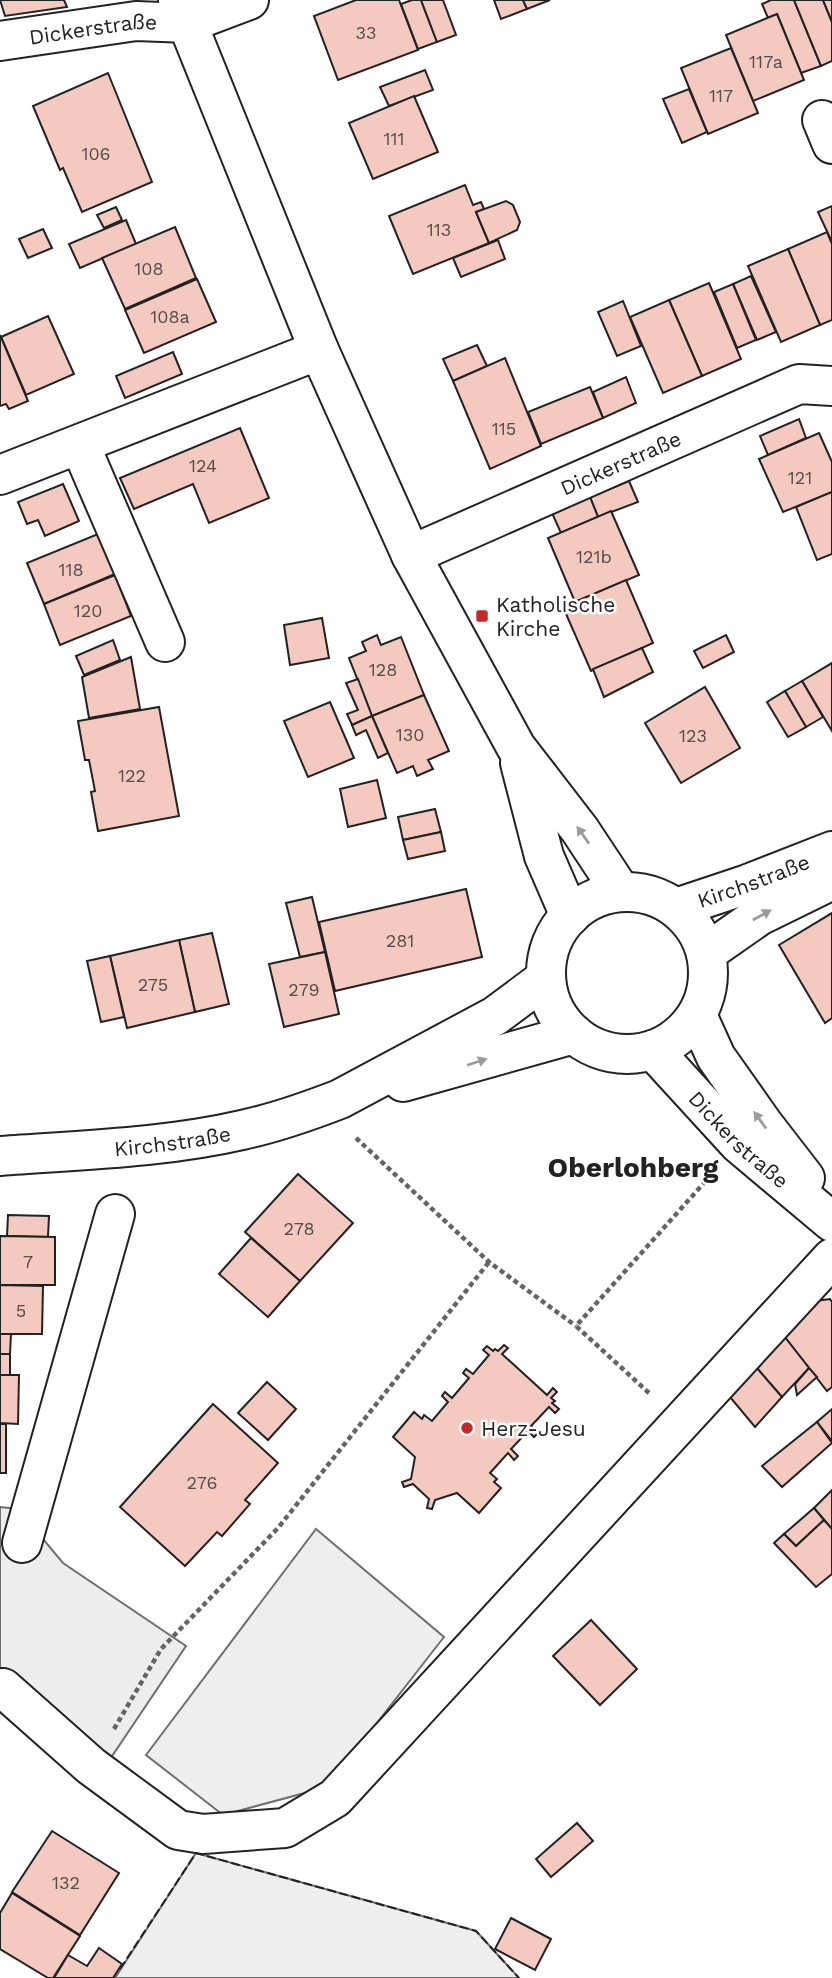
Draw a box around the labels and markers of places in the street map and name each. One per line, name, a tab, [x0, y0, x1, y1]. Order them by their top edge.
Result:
place label: Katholische Kirche	[496, 592, 615, 641]
marker: Katholische Kirche	[474, 608, 490, 624]
place label: Herz-Jesu	[481, 1416, 586, 1441]
marker: Herz-Jesu	[459, 1420, 475, 1436]

